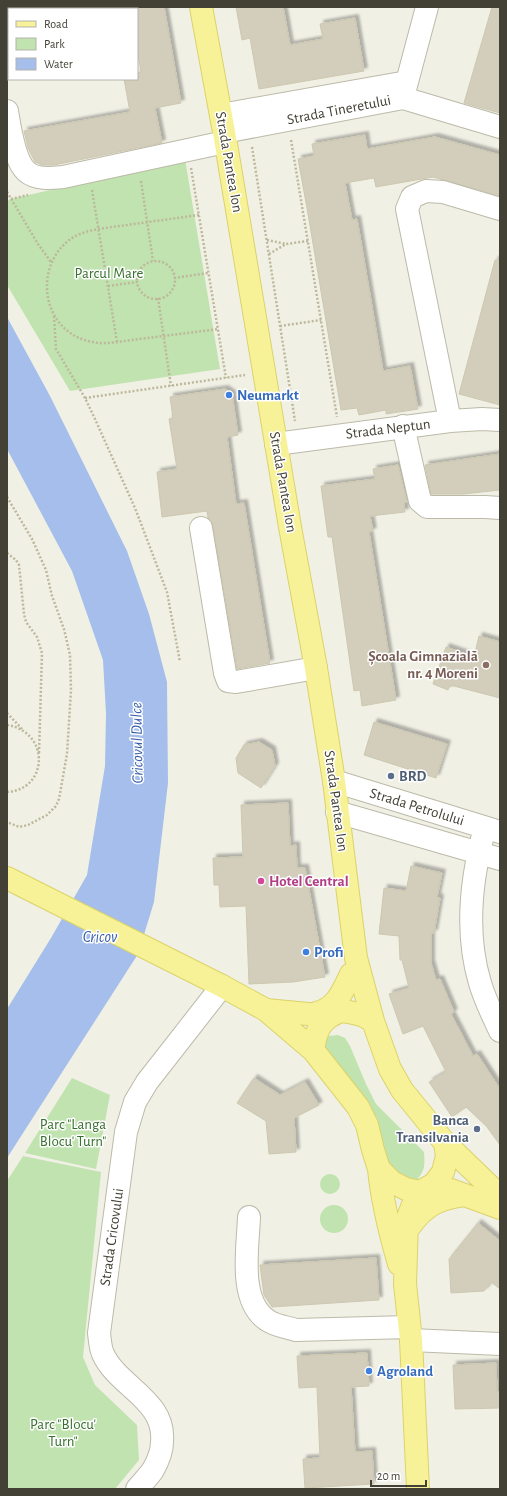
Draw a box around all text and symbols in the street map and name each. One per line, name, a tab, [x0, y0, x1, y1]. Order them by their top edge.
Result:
legend	[8, 8, 138, 80]
text: Road	[44, 18, 68, 30]
text: Park	[44, 38, 65, 50]
text: Water	[44, 58, 73, 70]
street label: Strada Tineretului	[286, 93, 392, 127]
street label: Strada Pantea Ion	[213, 110, 245, 214]
park label: Parcul Mare	[75, 266, 143, 281]
place label: Neumarkt	[237, 388, 299, 403]
marker: Neumarkt	[224, 390, 234, 400]
street label: Strada Neptun	[345, 416, 431, 442]
street label: Strada Pantea Ion	[267, 430, 299, 534]
place label: Școala Gimnazială nr. 4 Moreni	[368, 649, 478, 681]
marker: Școala Gimnazială nr. 4 Moreni	[481, 660, 491, 670]
water label: Cricovul Dulce	[128, 702, 146, 784]
street label: Strada Pantea Ion	[321, 749, 351, 853]
place label: BRD	[399, 769, 427, 784]
marker: BRD	[386, 771, 396, 781]
street label: Strada Petrolului	[368, 785, 466, 829]
place label: Hotel Central	[269, 874, 349, 889]
marker: Hotel Central	[256, 876, 266, 886]
water label: Cricov	[83, 929, 118, 945]
place label: Profi	[314, 945, 344, 960]
marker: Profi	[301, 947, 311, 957]
place label: Banca Transilvania	[396, 1113, 469, 1145]
park label: Parc "Langa Blocu' Turn"	[40, 1117, 106, 1149]
marker: Banca Transilvania	[472, 1124, 482, 1134]
street label: Strada Cricovului	[98, 1187, 126, 1287]
place label: Agroland	[377, 1364, 433, 1379]
marker: Agroland	[364, 1366, 374, 1376]
park label: Parc "Blocu' Turn"	[30, 1417, 96, 1449]
scale bar	[371, 1462, 426, 1488]
text: 20 m	[377, 1470, 400, 1482]

